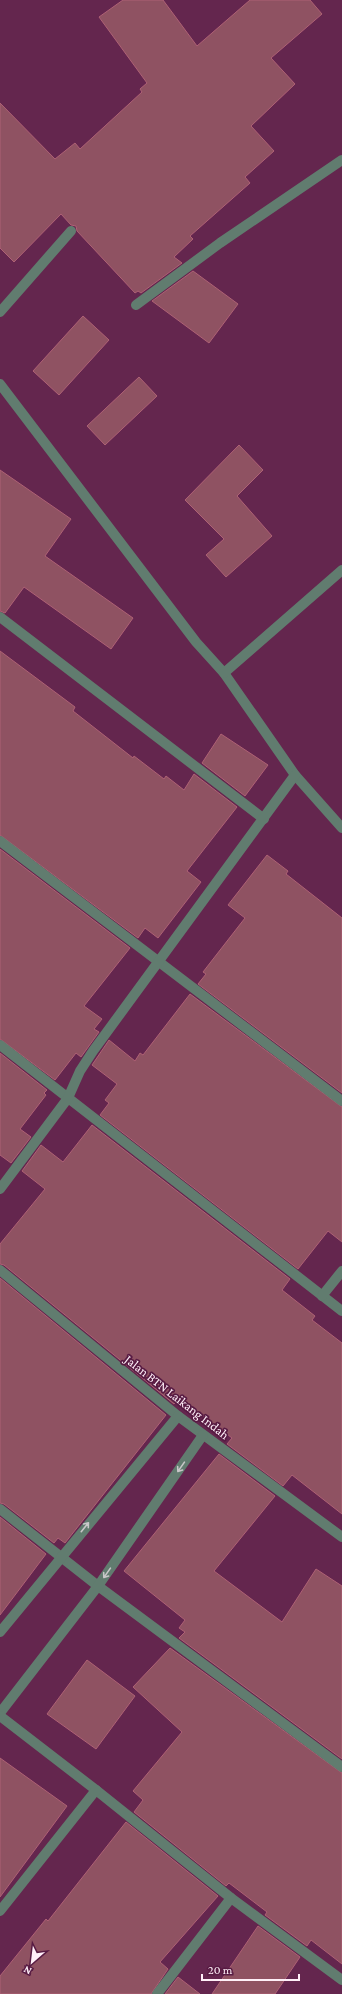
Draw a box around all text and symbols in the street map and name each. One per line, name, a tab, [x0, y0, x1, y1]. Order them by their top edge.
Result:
street label: Jalan BTN Laikang Indah	[121, 1351, 232, 1442]
one-way arrow	[177, 1461, 185, 1472]
one-way arrow	[81, 1521, 90, 1532]
one-way arrow	[103, 1568, 111, 1579]
north arrow	[12, 1942, 52, 1982]
scale bar	[202, 1956, 299, 1982]
text: 20 m	[208, 1963, 233, 1977]
text: N	[21, 1964, 33, 1978]

